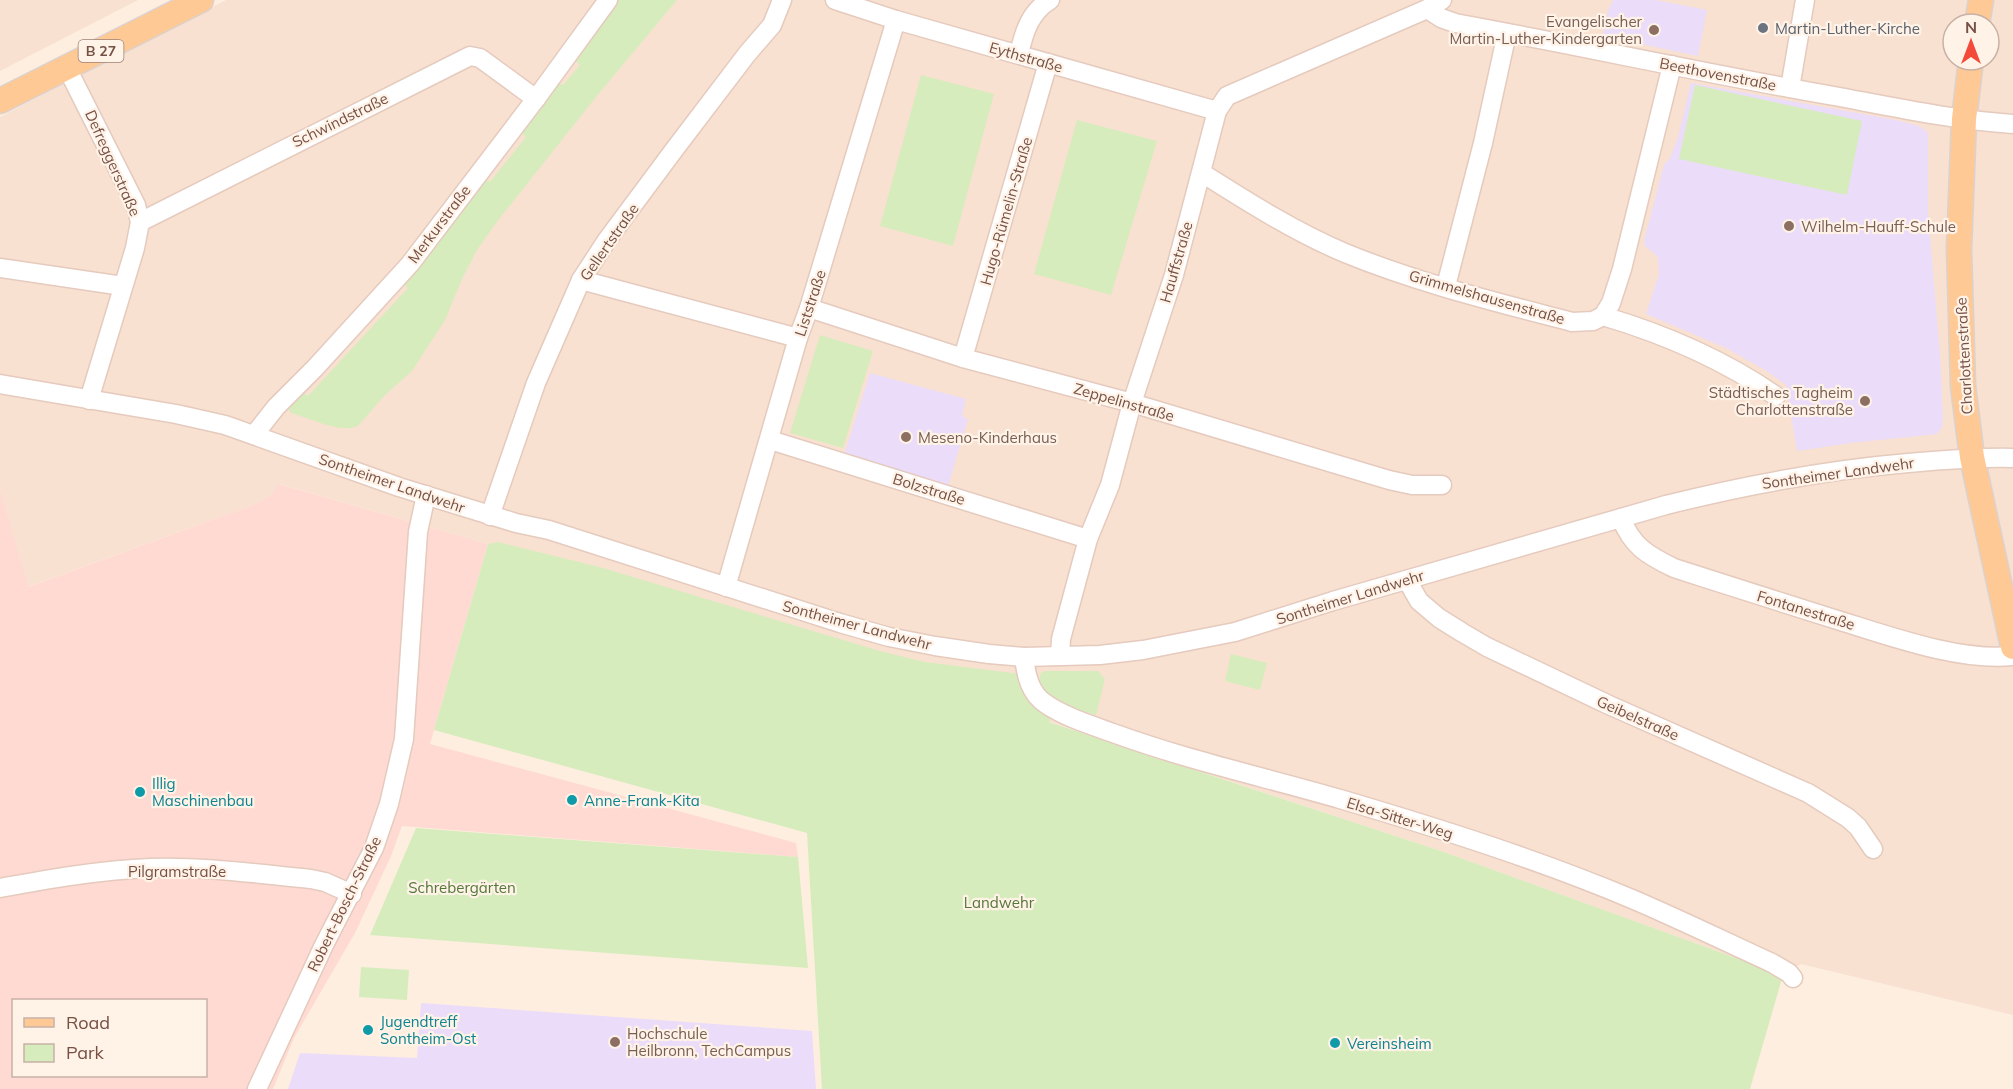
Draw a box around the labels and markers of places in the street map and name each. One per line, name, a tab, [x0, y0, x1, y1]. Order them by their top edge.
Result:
place label: Evangelischer Martin-Luther-Kindergarten	[1449, 12, 1643, 48]
place label: Martin-Luther-Kirche	[1775, 19, 1920, 38]
marker: Martin-Luther-Kirche	[1756, 21, 1770, 35]
marker: Evangelischer Martin-Luther-Kindergarten	[1647, 23, 1661, 37]
place label: Wilhelm-Hauff-Schule	[1801, 217, 1956, 236]
marker: Wilhelm-Hauff-Schule	[1782, 219, 1796, 233]
place label: Städtisches Tagheim Charlottenstraße	[1709, 383, 1853, 419]
marker: Städtisches Tagheim Charlottenstraße	[1858, 394, 1872, 408]
place label: Meseno-Kinderhaus	[918, 428, 1057, 447]
marker: Meseno-Kinderhaus	[899, 430, 913, 444]
place label: Illig Maschinenbau	[152, 774, 254, 810]
marker: Illig Maschinenbau	[133, 785, 147, 799]
place label: Anne-Frank-Kita	[584, 791, 700, 810]
marker: Anne-Frank-Kita	[565, 793, 579, 807]
place label: Jugendtreff Sontheim-Ost	[380, 1012, 476, 1048]
marker: Jugendtreff Sontheim-Ost	[361, 1023, 375, 1037]
place label: Hochschule Heilbronn, TechCampus	[627, 1024, 791, 1060]
place label: Vereinsheim	[1347, 1034, 1432, 1053]
marker: Hochschule Heilbronn, TechCampus	[608, 1035, 622, 1049]
marker: Vereinsheim	[1328, 1036, 1342, 1050]

